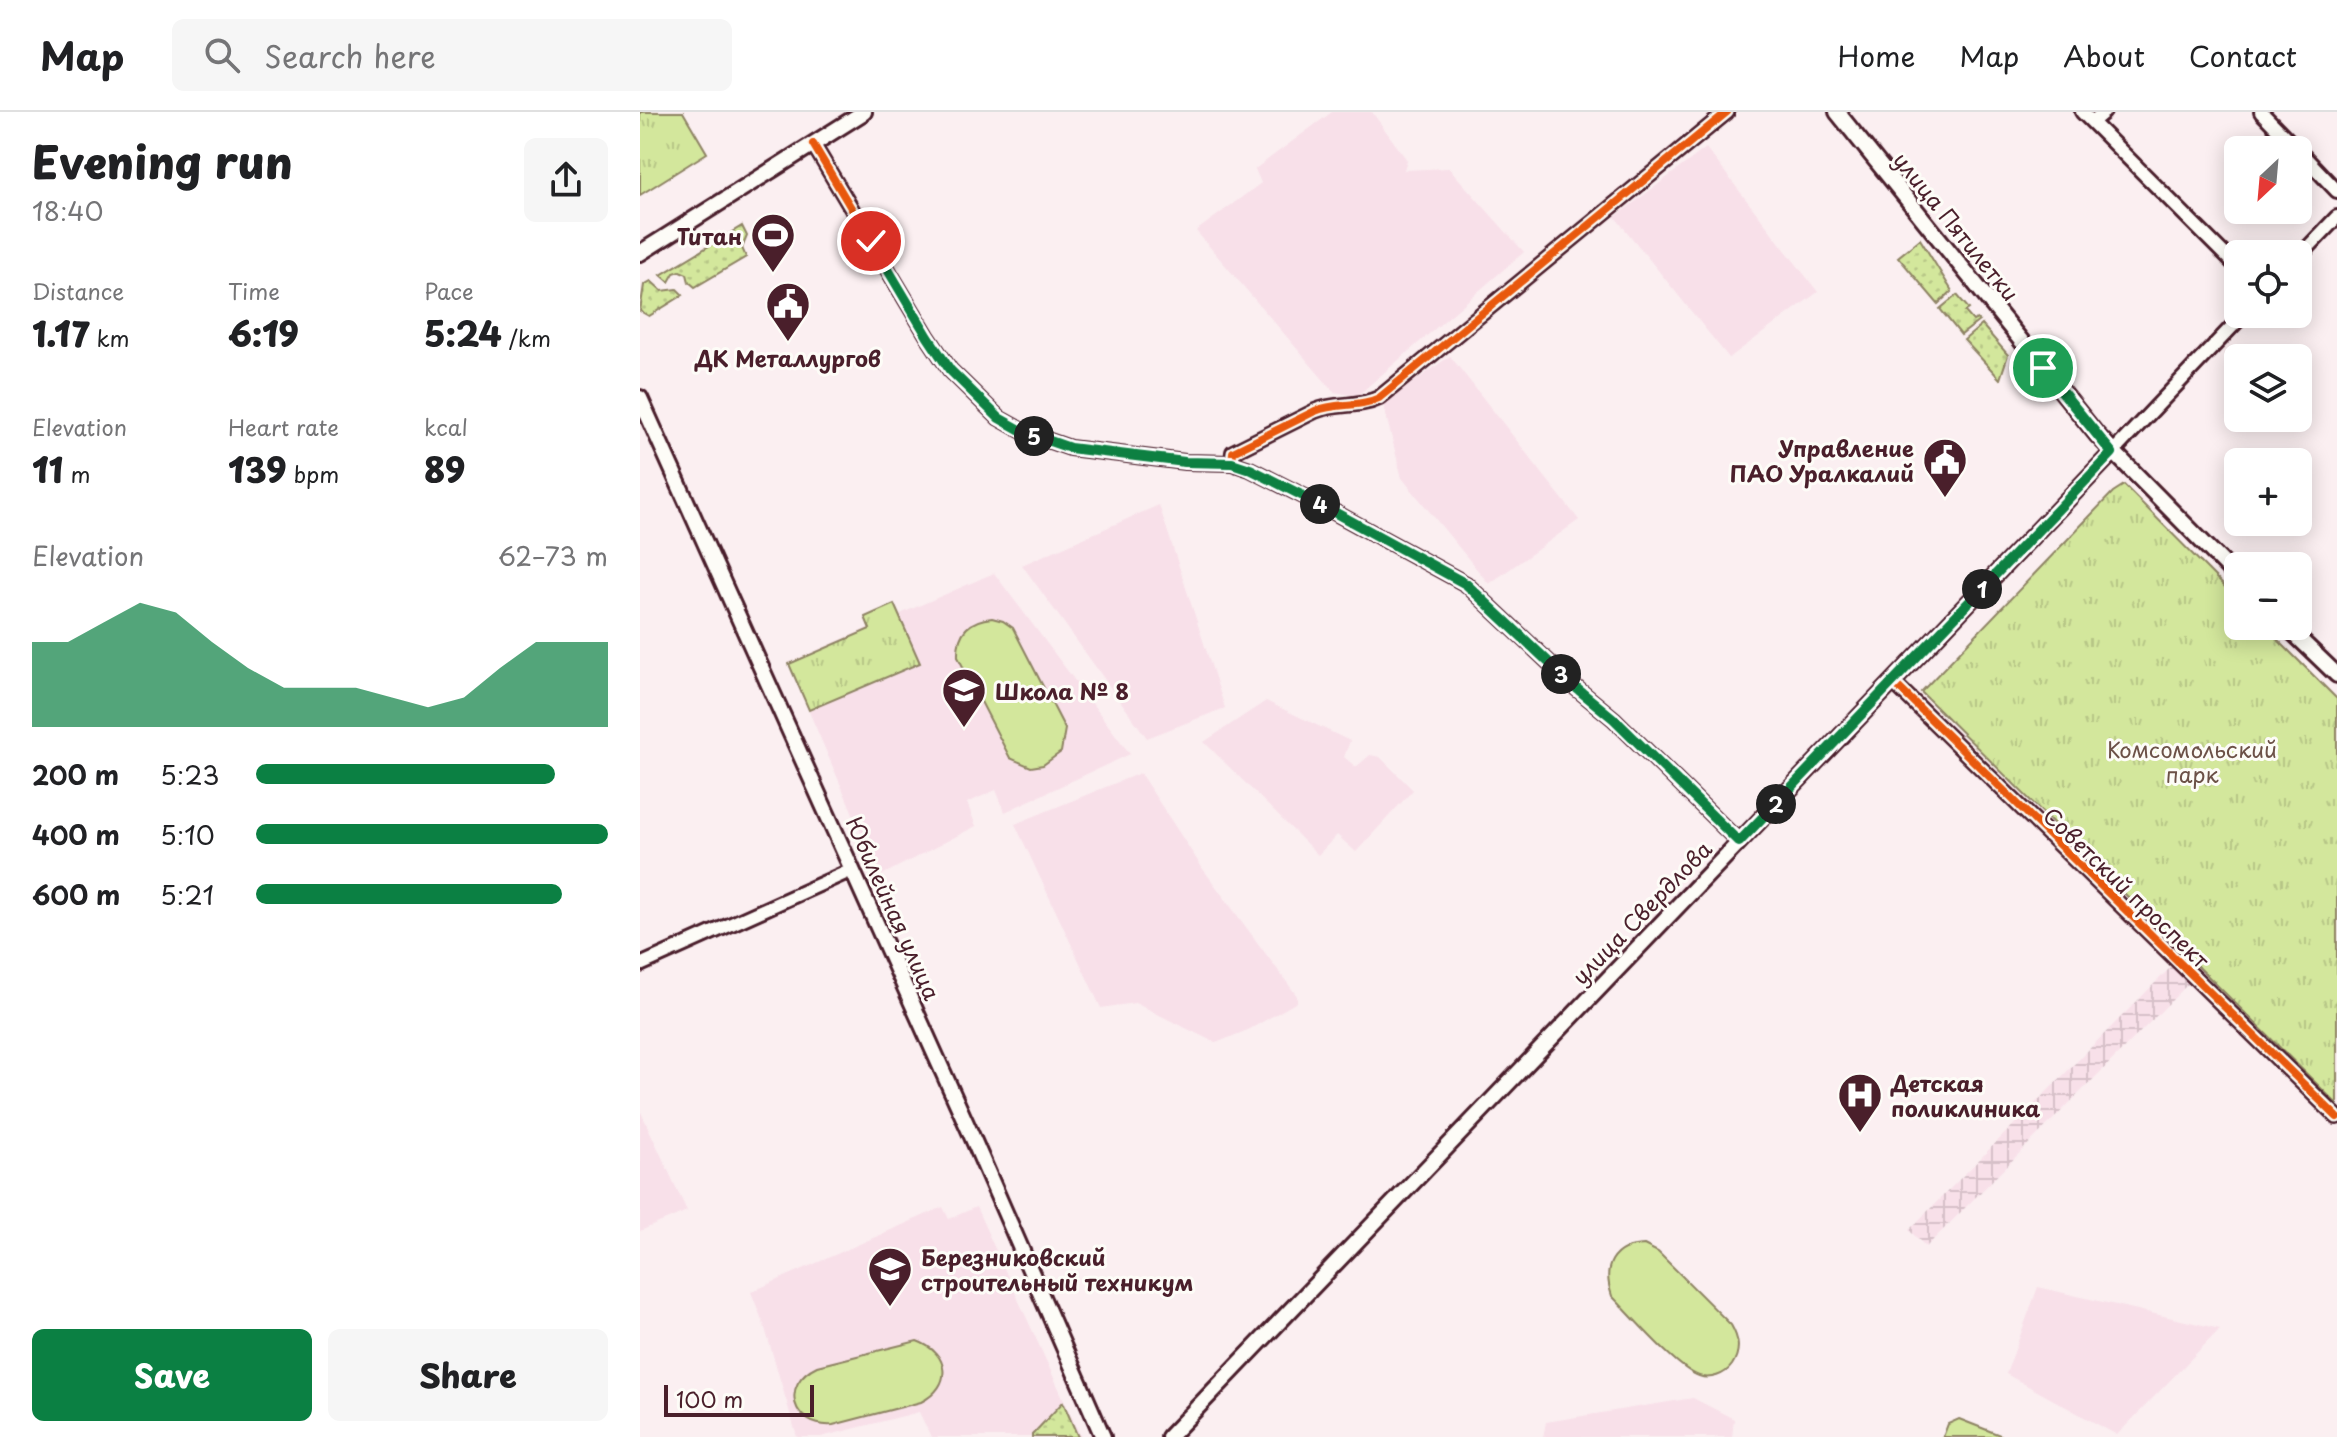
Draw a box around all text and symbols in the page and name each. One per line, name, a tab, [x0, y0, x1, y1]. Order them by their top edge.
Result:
search box	[172, 19, 732, 91]
text: Map	[40, 27, 124, 84]
icon: search	[200, 33, 244, 77]
text: Search here	[264, 33, 436, 78]
text: Home	[1837, 34, 1915, 77]
text: Map	[1959, 34, 2019, 77]
text: About	[2063, 34, 2145, 77]
text: Contact	[2189, 34, 2297, 77]
text: Evening run	[32, 128, 293, 194]
north arrow	[2224, 136, 2312, 224]
map controls	[2224, 136, 2312, 640]
button: share	[524, 138, 608, 222]
street label: улица Пятилетки	[1886, 144, 2028, 308]
text: 18:40	[32, 191, 104, 230]
pin	[837, 207, 905, 275]
sports icon: Титан	[749, 211, 797, 274]
place label: Титан	[677, 219, 742, 252]
icon: check	[849, 219, 893, 263]
button: locate	[2224, 240, 2312, 328]
text: Distance	[32, 274, 124, 307]
text: Time	[228, 274, 280, 307]
text: Pace	[424, 274, 474, 307]
public building icon: ДК Металлургов	[764, 280, 812, 343]
text: 1.17	[32, 307, 89, 359]
text: 6:19	[228, 307, 299, 359]
text: 5:24	[424, 307, 502, 359]
text: km	[89, 321, 130, 354]
text: /km	[502, 321, 551, 354]
pin	[2009, 334, 2077, 402]
place label: ДК Металлургов	[694, 341, 881, 374]
button: layers	[2224, 344, 2312, 432]
icon: arrive	[2021, 346, 2065, 390]
text: Elevation	[32, 410, 127, 443]
text: Heart rate	[228, 410, 339, 443]
text: kcal	[424, 410, 468, 443]
pin: 5	[1014, 416, 1054, 456]
text: 5	[1027, 419, 1041, 452]
place label: Управление ПАО Уралкалий	[1730, 431, 1914, 489]
public building icon: Управление ПАО Уралкалий	[1921, 436, 1969, 499]
text: 11	[32, 443, 63, 495]
text: 139	[228, 443, 287, 495]
text: 89	[424, 443, 466, 495]
button: +	[2224, 448, 2312, 536]
text: m	[63, 457, 91, 490]
text: bpm	[287, 457, 339, 490]
pin: 4	[1300, 484, 1340, 524]
text: 4	[1313, 487, 1327, 520]
text: Elevation	[32, 536, 144, 575]
text: 62–73 m	[498, 536, 608, 575]
button: −	[2224, 552, 2312, 640]
pin: 1	[1962, 569, 2002, 609]
text: 1	[1977, 572, 1987, 605]
pin: 3	[1541, 654, 1581, 694]
text: 3	[1554, 657, 1568, 690]
school or university icon: Школа № 8	[940, 666, 988, 729]
place label: Школа № 8	[995, 674, 1129, 707]
park label: Комсомольский парк	[2107, 732, 2277, 790]
text: 200 m	[32, 755, 119, 794]
text: 5:23	[160, 755, 219, 794]
pin: 2	[1756, 784, 1796, 824]
text: 2	[1768, 787, 1784, 820]
street label: Советский проспект	[2036, 799, 2218, 975]
street label: Юбилейная улица	[839, 811, 949, 1005]
text: 400 m	[32, 815, 120, 854]
text: 5:10	[160, 815, 215, 854]
street label: улица Свердлова	[1563, 832, 1719, 991]
text: 600 m	[32, 875, 120, 914]
text: 5:21	[160, 875, 214, 914]
place label: Детская поликлиника	[1890, 1066, 2041, 1124]
hospital icon: Детская поликлиника	[1836, 1071, 1884, 1134]
place label: Березниковский строительный техникум	[921, 1240, 1193, 1298]
school or university icon: Березниковский строительный техникум	[866, 1245, 914, 1308]
button: Save	[32, 1329, 312, 1421]
button: Share	[328, 1329, 608, 1421]
scale bar	[664, 1381, 814, 1417]
text: 100 m	[676, 1382, 743, 1415]

